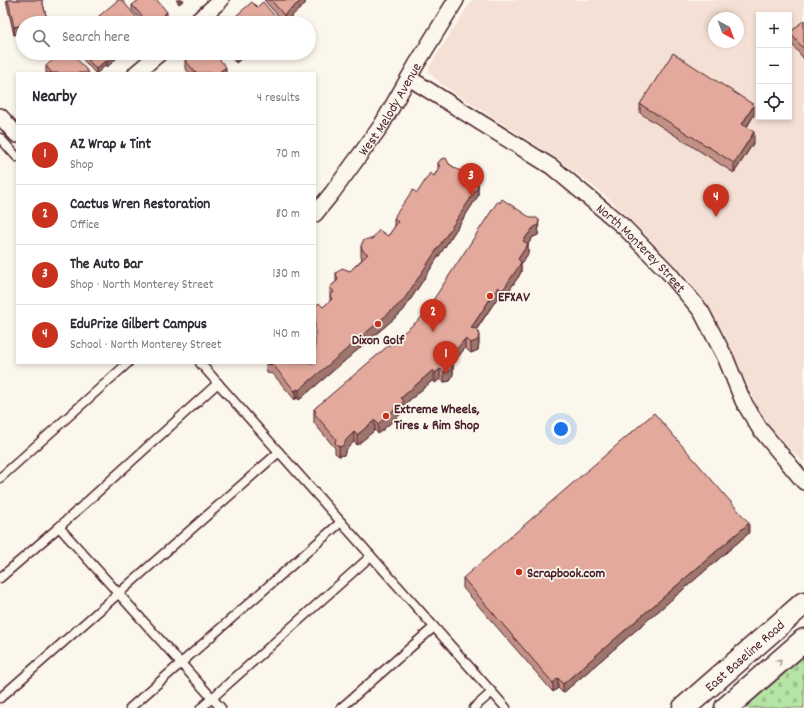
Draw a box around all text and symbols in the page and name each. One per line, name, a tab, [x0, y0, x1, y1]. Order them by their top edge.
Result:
north arrow	[708, 12, 744, 48]
map controls	[756, 12, 792, 120]
button: +	[756, 12, 792, 48]
search box	[16, 16, 316, 60]
icon: search	[30, 27, 52, 49]
text: Search here	[62, 27, 130, 49]
button: −	[756, 48, 792, 84]
street label: West Melody Avenue	[354, 59, 427, 161]
button: locate	[756, 84, 792, 120]
text: Nearby	[32, 86, 76, 110]
text: 4 results	[257, 89, 300, 108]
text: AZ Wrap & Tint	[70, 134, 151, 156]
text: 1	[44, 145, 46, 164]
text: 70 m	[276, 145, 300, 164]
text: Shop	[70, 156, 93, 175]
pin: 3	[458, 163, 484, 196]
pin: 4	[703, 184, 729, 217]
text: Cactus Wren Restoration	[70, 194, 210, 216]
street label: North Monterey Street	[591, 200, 689, 298]
text: 2	[42, 205, 48, 224]
text: 80 m	[276, 205, 300, 224]
text: Office	[70, 216, 99, 235]
text: The Auto Bar	[70, 254, 143, 276]
text: 3	[42, 265, 48, 284]
text: 130 m	[272, 265, 300, 284]
text: Shop · North Monterey Street	[70, 276, 213, 295]
place label: EFXAV	[498, 288, 530, 308]
marker: EFXAV	[485, 291, 495, 301]
pin: 2	[420, 299, 446, 332]
text: EduPrize Gilbert Campus	[70, 314, 207, 336]
marker: Dixon Golf	[373, 319, 383, 329]
text: 4	[42, 325, 48, 344]
text: 140 m	[273, 325, 300, 344]
place label: Dixon Golf	[352, 331, 405, 351]
text: School · North Monterey Street	[70, 336, 222, 355]
pin: 1	[433, 341, 459, 374]
place label: Extreme Wheels, Tires & Rim Shop	[394, 400, 480, 436]
marker: Extreme Wheels, Tires & Rim Shop	[381, 411, 391, 421]
your location	[551, 419, 571, 439]
place label: Scrapbook.com	[527, 564, 605, 584]
marker: Scrapbook.com	[514, 567, 524, 577]
street label: East Baseline Road	[701, 616, 790, 697]
one-way arrow	[774, 659, 782, 666]

